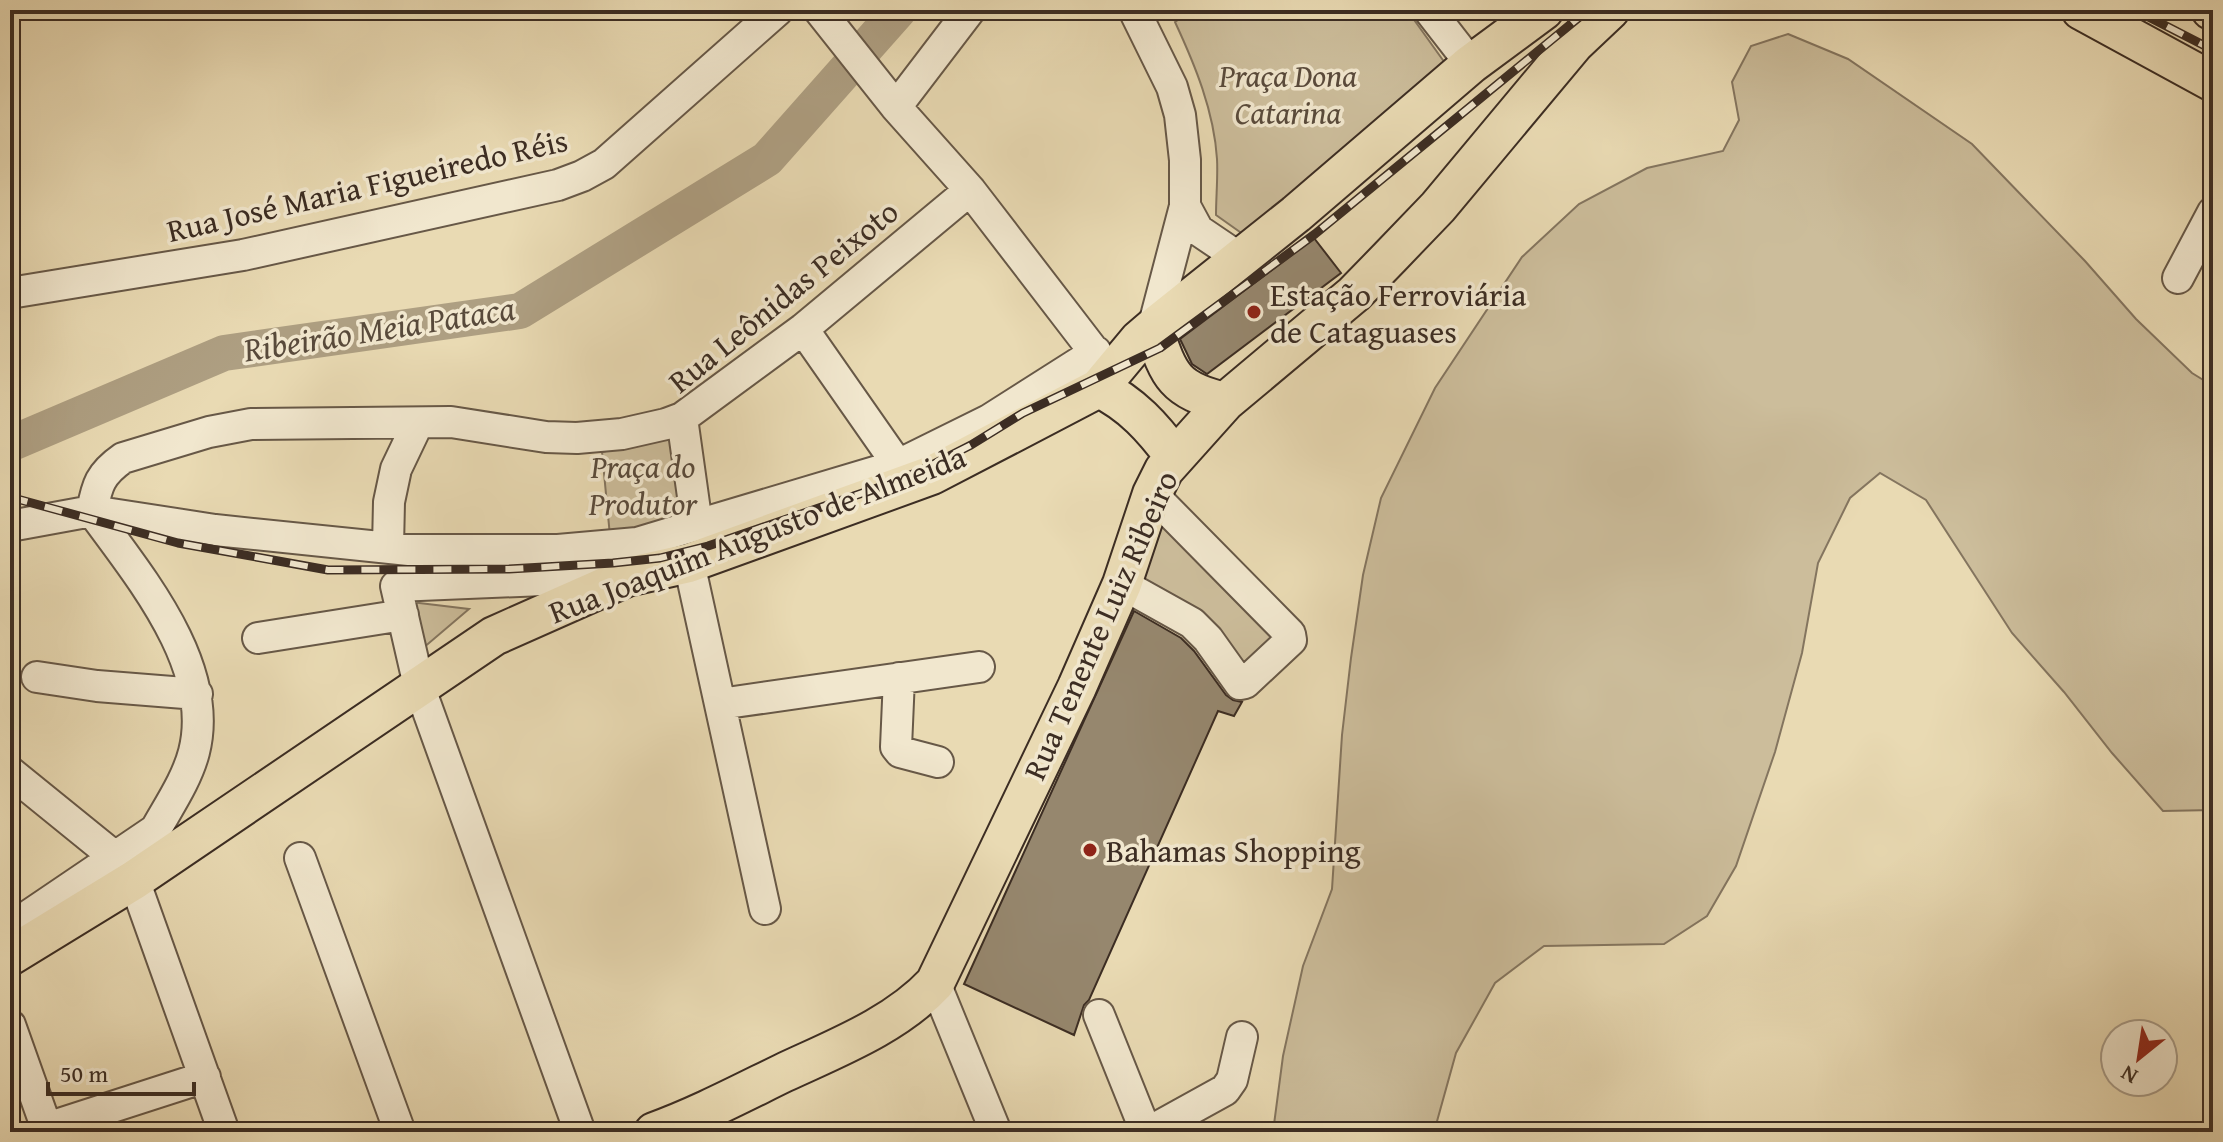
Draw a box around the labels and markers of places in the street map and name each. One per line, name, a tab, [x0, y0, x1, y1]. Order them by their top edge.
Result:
place label: Estação Ferroviária de Cataguases	[1270, 271, 1526, 355]
marker: Estação Ferroviária de Cataguases	[1245, 303, 1263, 321]
place label: Bahamas Shopping	[1106, 827, 1361, 874]
marker: Bahamas Shopping	[1081, 841, 1099, 859]

